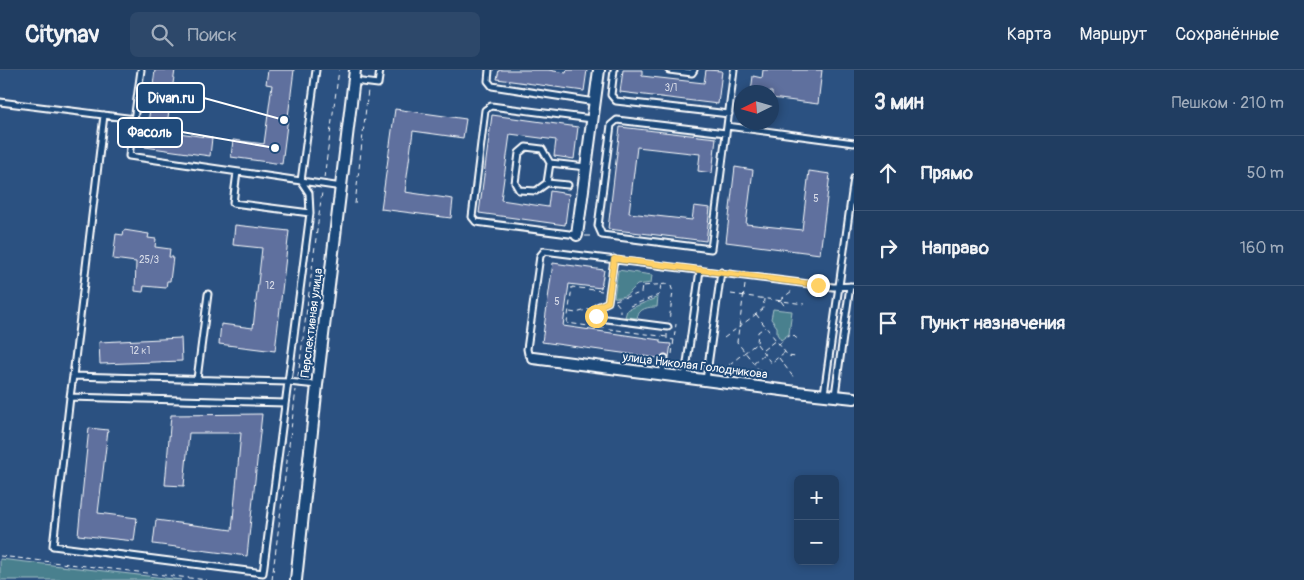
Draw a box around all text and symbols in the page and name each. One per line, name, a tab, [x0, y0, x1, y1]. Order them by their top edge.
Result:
search box	[130, 12, 480, 57]
text: Citynav	[25, 20, 100, 49]
icon: search	[148, 21, 176, 49]
text: Поиск	[188, 23, 237, 47]
text: Карта	[1007, 23, 1051, 46]
text: Маршрут	[1079, 23, 1147, 46]
text: Сохранённые	[1175, 23, 1279, 46]
house number: 3/1	[664, 82, 678, 94]
callout: Divan.ru	[137, 83, 204, 112]
north arrow	[734, 85, 779, 130]
text: 3 мин	[874, 89, 924, 116]
text: Divan.ru	[147, 90, 195, 107]
text: Пешком · 210 m	[1172, 93, 1284, 113]
callout: Фасоль	[118, 118, 182, 147]
text: Фасоль	[127, 124, 172, 141]
icon: ahead	[874, 159, 902, 187]
text: Прямо	[921, 161, 973, 185]
text: 50 m	[1247, 163, 1284, 183]
house number: 5	[813, 193, 819, 205]
icon: right	[874, 234, 902, 262]
text: Направо	[921, 236, 989, 260]
text: 160 m	[1240, 238, 1284, 258]
house number: 25/3	[139, 254, 160, 266]
street label: Перспективная улица	[298, 267, 326, 379]
route end	[807, 274, 830, 297]
house number: 12	[265, 280, 275, 292]
house number: 5	[554, 296, 560, 308]
route start	[585, 305, 608, 328]
icon: arrive	[874, 309, 902, 337]
text: Пункт назначения	[921, 311, 1065, 335]
house number: 12 к1	[130, 345, 150, 357]
street label: улица Николая Голодникова	[621, 350, 769, 382]
map controls	[794, 475, 839, 565]
button: +	[794, 475, 839, 520]
button: −	[794, 520, 839, 565]

